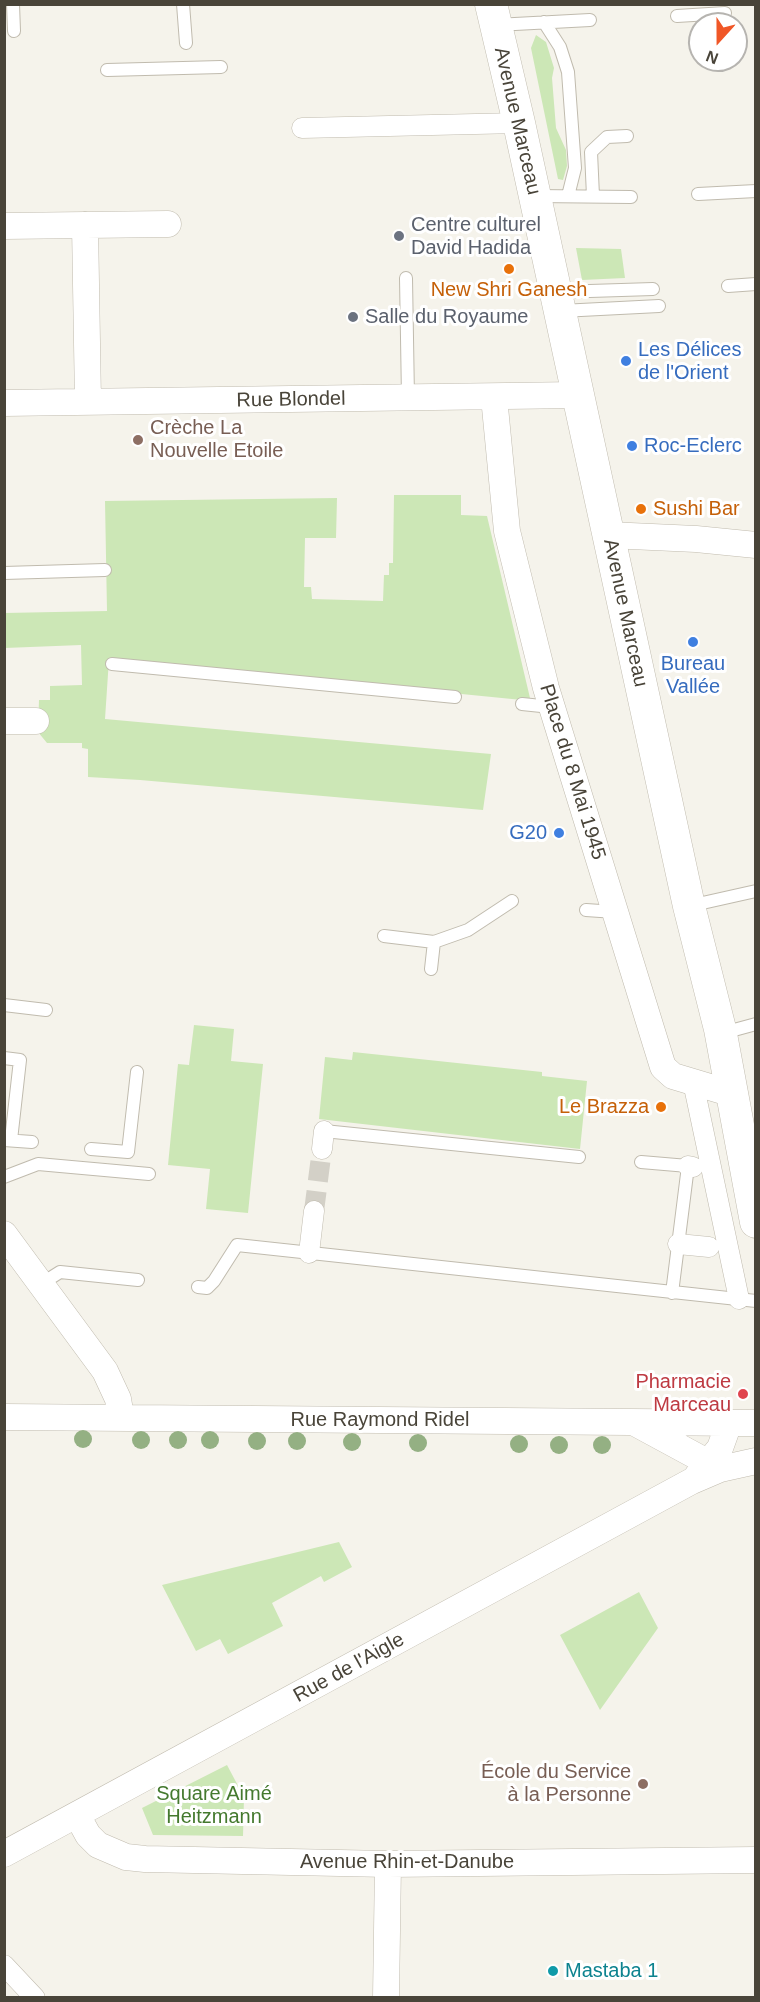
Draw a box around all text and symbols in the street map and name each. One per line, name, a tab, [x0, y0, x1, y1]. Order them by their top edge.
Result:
north arrow	[688, 12, 748, 72]
street label: Avenue Marceau	[488, 45, 546, 197]
text: N	[704, 47, 721, 67]
place label: Centre culturel David Hadida	[411, 213, 541, 260]
marker: Centre culturel David Hadida	[392, 229, 406, 243]
marker: New Shri Ganesh	[502, 262, 516, 276]
place label: New Shri Ganesh	[431, 278, 587, 302]
place label: Salle du Royaume	[365, 305, 528, 329]
marker: Salle du Royaume	[346, 310, 360, 324]
place label: Les Délices de l'Orient	[638, 338, 741, 385]
marker: Les Délices de l'Orient	[619, 354, 633, 368]
street label: Rue Blondel	[236, 387, 346, 413]
place label: Crèche La Nouvelle Etoile	[150, 416, 283, 463]
marker: Crèche La Nouvelle Etoile	[131, 433, 145, 447]
place label: Roc-Eclerc	[644, 434, 742, 458]
marker: Roc-Eclerc	[625, 439, 639, 453]
place label: Sushi Bar	[653, 497, 740, 521]
marker: Sushi Bar	[634, 502, 648, 516]
street label: Avenue Marceau	[598, 537, 652, 689]
marker: Bureau Vallée	[686, 635, 700, 649]
place label: Bureau Vallée	[661, 652, 725, 699]
street label: Place du 8 Mai 1945	[534, 681, 610, 863]
place label: G20	[509, 821, 547, 845]
marker: G20	[552, 826, 566, 840]
place label: Le Brazza	[559, 1095, 649, 1119]
marker: Le Brazza	[654, 1100, 668, 1114]
place label: Pharmacie Marceau	[635, 1370, 731, 1417]
marker: Pharmacie Marceau	[736, 1387, 750, 1401]
street label: Rue Raymond Ridel	[291, 1408, 469, 1432]
street label: Rue de l'Aigle	[289, 1628, 409, 1708]
place label: École du Service à la Personne	[481, 1760, 631, 1807]
marker: École du Service à la Personne	[636, 1777, 650, 1791]
park label: Square Aimé Heitzmann	[156, 1782, 272, 1829]
street label: Avenue Rhin-et-Danube	[300, 1850, 514, 1874]
place label: Mastaba 1	[565, 1959, 658, 1983]
marker: Mastaba 1	[546, 1964, 560, 1978]

